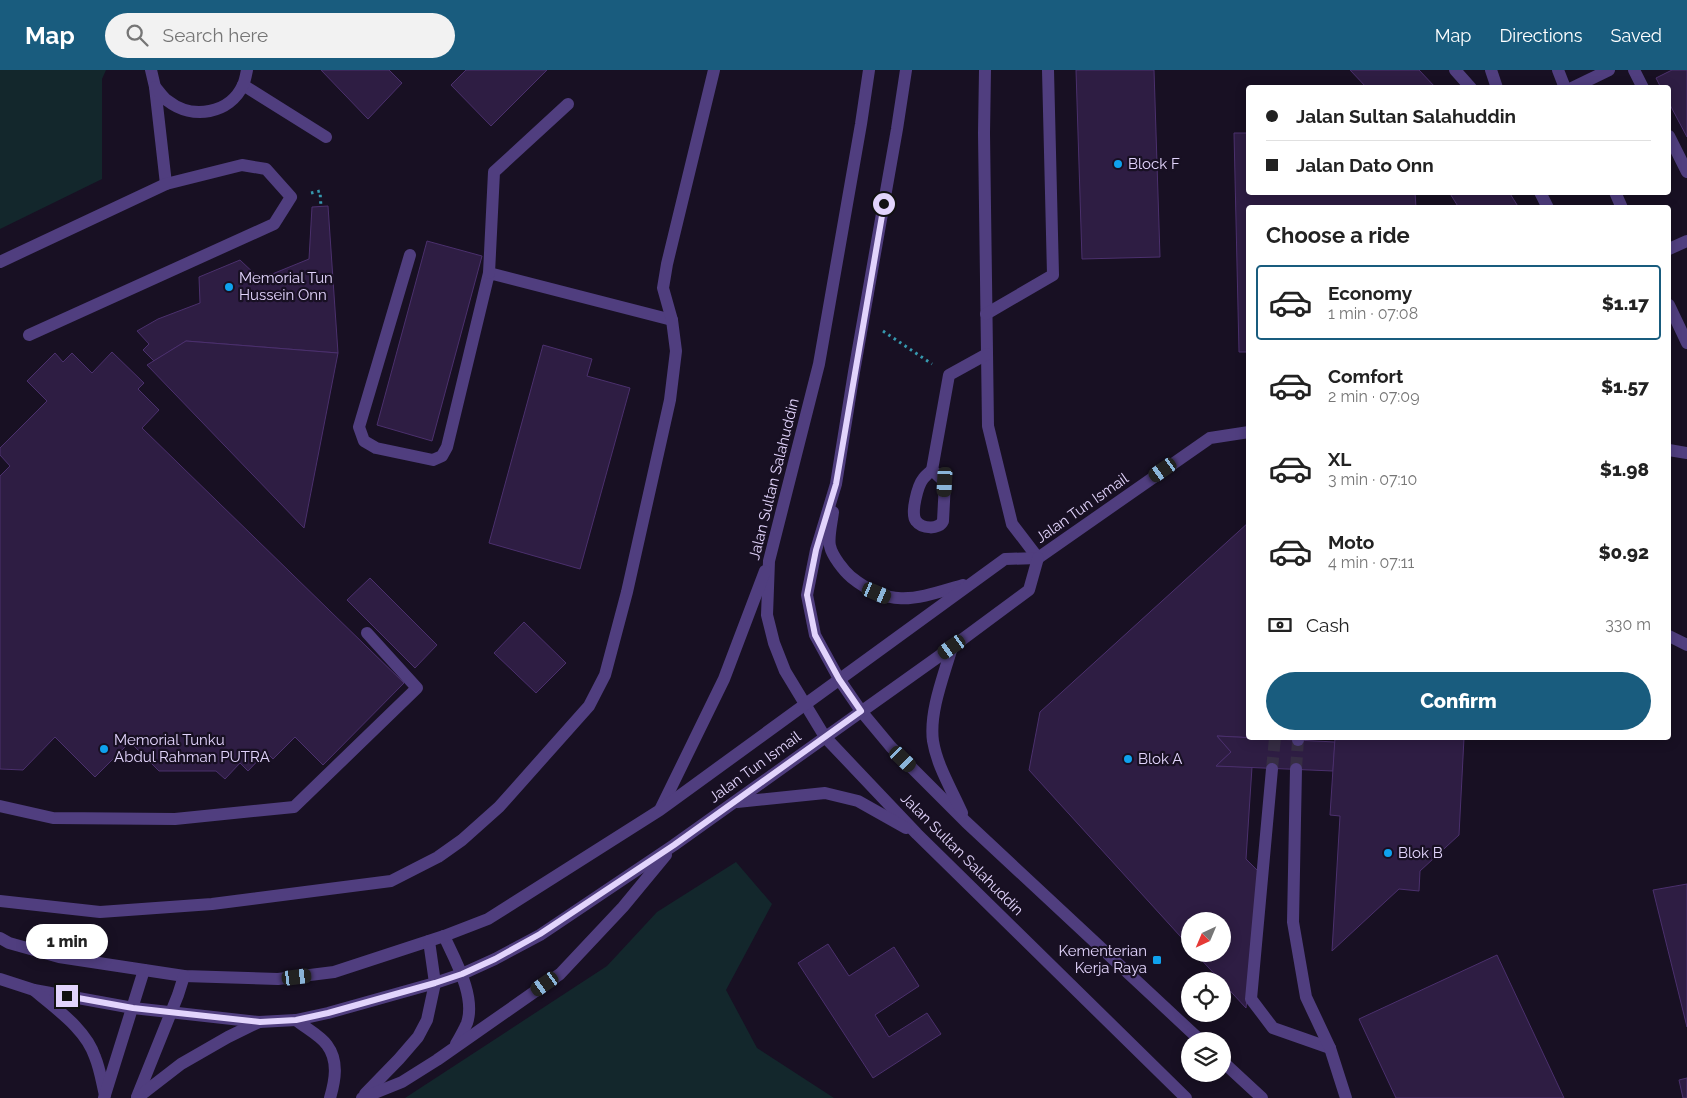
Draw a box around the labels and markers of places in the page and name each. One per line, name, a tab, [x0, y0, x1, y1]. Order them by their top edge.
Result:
place label: Block F	[1128, 155, 1180, 173]
marker: Block F	[1112, 158, 1124, 170]
place label: Memorial Tun Hussein Onn	[239, 269, 333, 304]
marker: Memorial Tun Hussein Onn	[223, 281, 235, 293]
place label: Memorial Tunku Abdul Rahman PUTRA	[114, 731, 270, 766]
marker: Memorial Tunku Abdul Rahman PUTRA	[98, 743, 110, 755]
place label: Blok A	[1138, 750, 1182, 768]
marker: Blok A	[1122, 753, 1134, 765]
place label: Blok B	[1398, 844, 1443, 862]
marker: Blok B	[1382, 847, 1394, 859]
place label: Kementerian Kerja Raya	[1059, 942, 1147, 977]
marker: Kementerian Kerja Raya	[1151, 954, 1163, 966]

